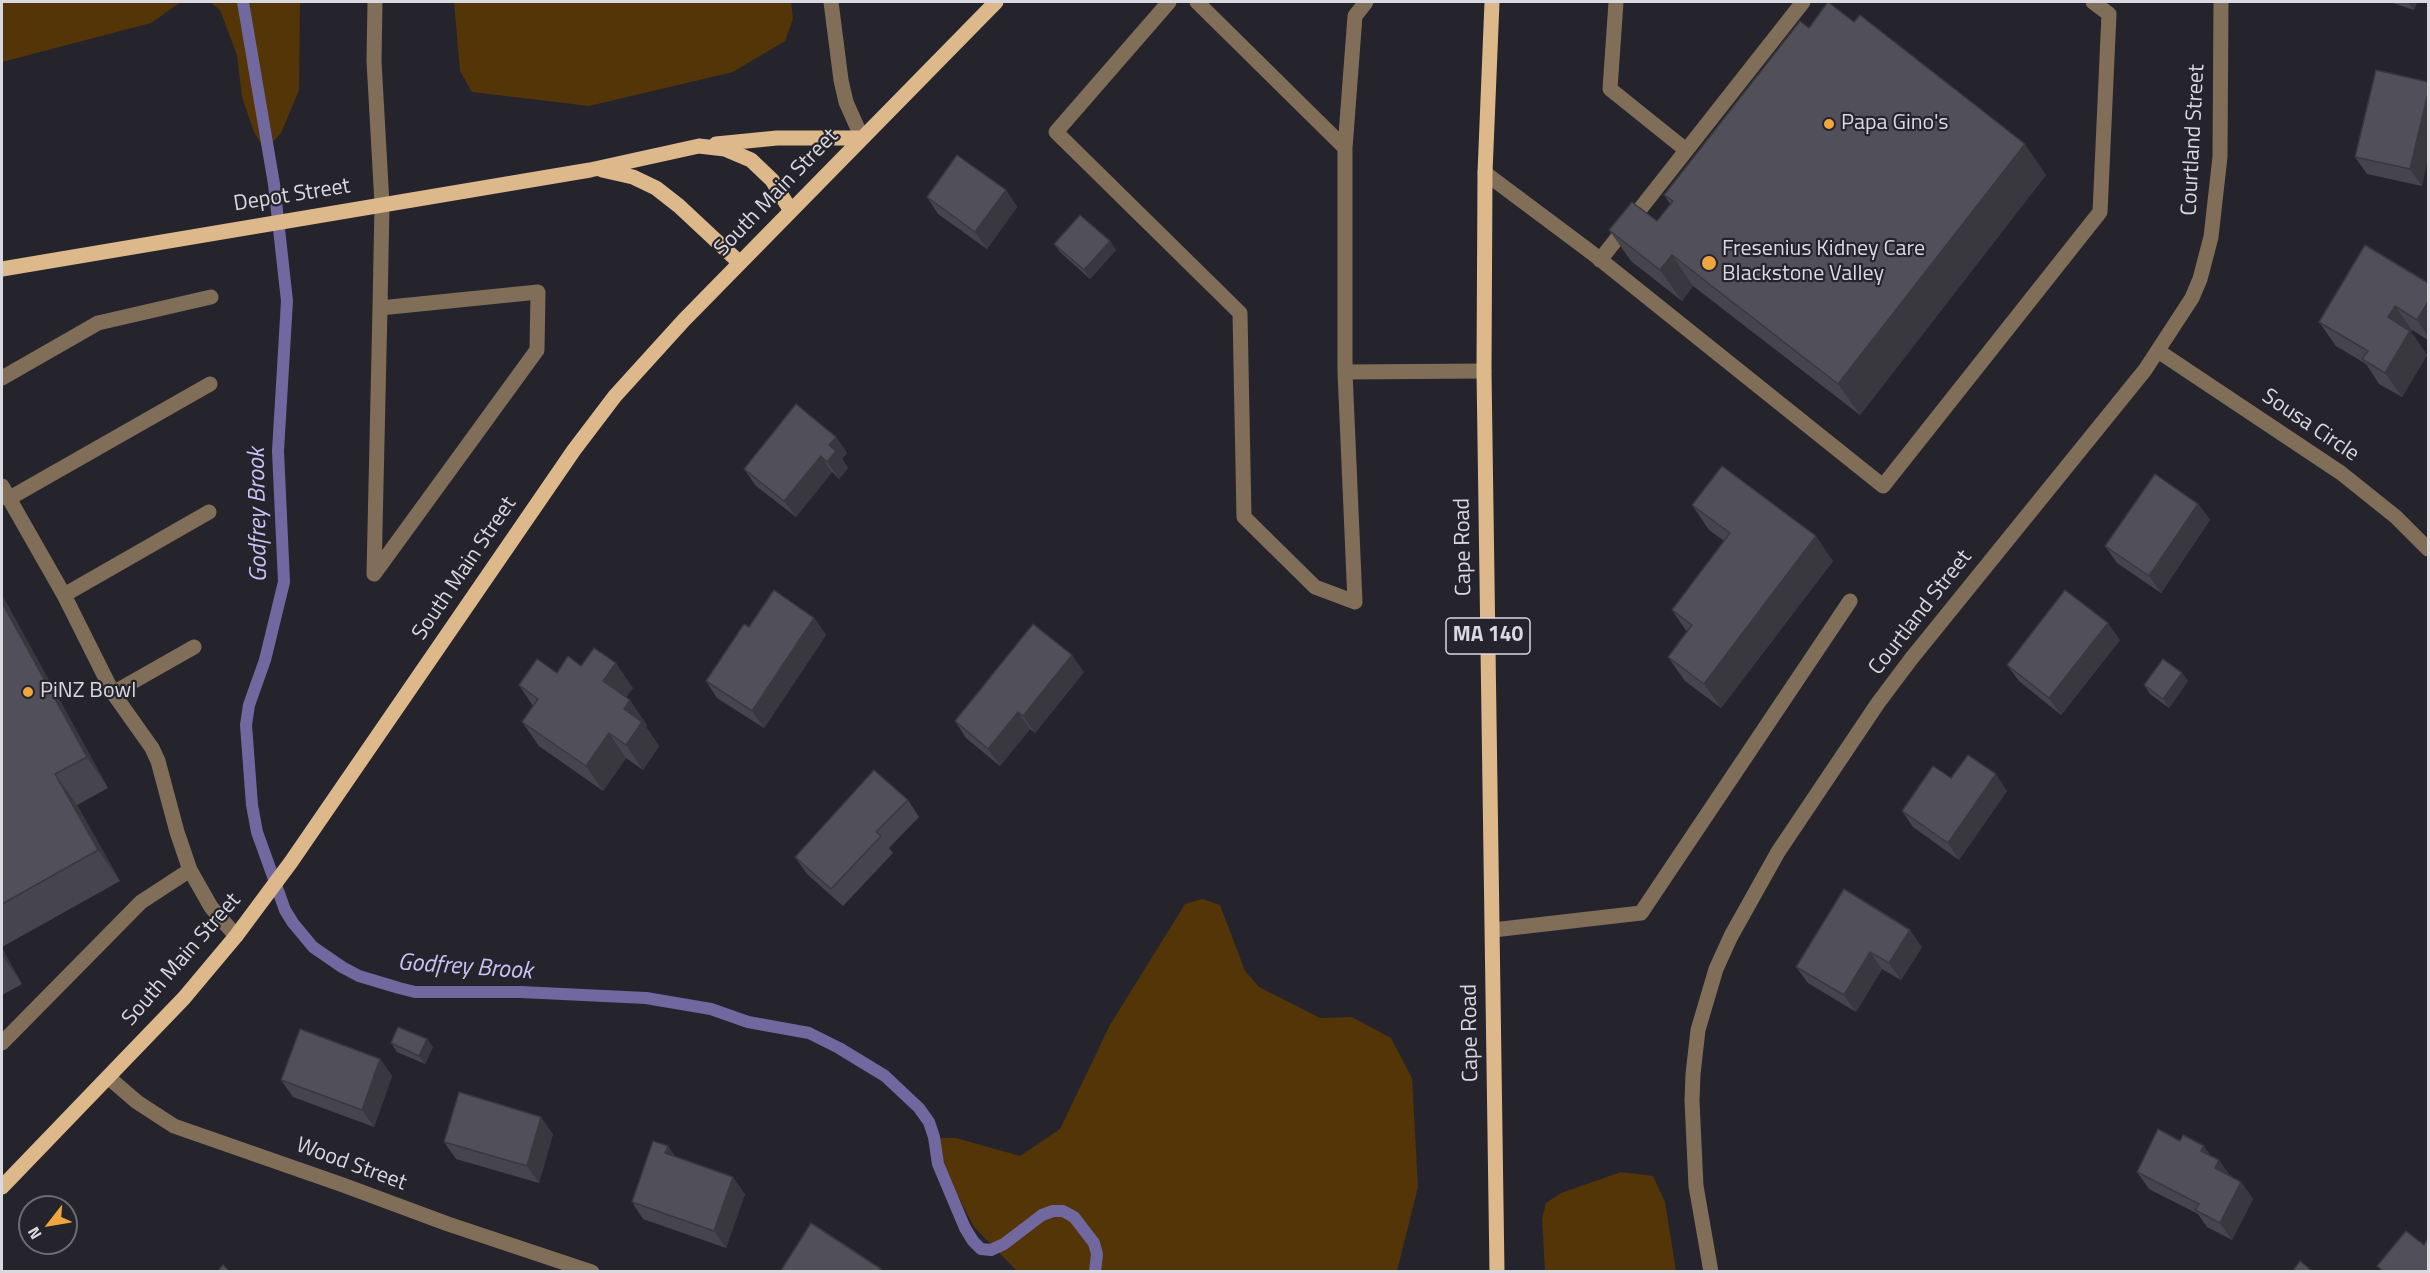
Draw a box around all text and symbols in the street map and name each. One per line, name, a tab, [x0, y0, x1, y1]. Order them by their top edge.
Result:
street label: Courtland Street	[2177, 64, 2211, 216]
place label: Papa Gino's	[1841, 111, 1949, 137]
marker: Papa Gino's	[1822, 117, 1836, 131]
street label: South Main Street	[709, 124, 845, 262]
street label: Depot Street	[232, 174, 352, 218]
place label: Fresenius Kidney Care Blackstone Valley	[1722, 237, 1925, 288]
marker: Fresenius Kidney Care Blackstone Valley	[1700, 254, 1718, 272]
street label: Sousa Circle	[2256, 384, 2364, 468]
water label: Godfrey Brook	[243, 447, 275, 583]
street label: South Main Street	[407, 492, 523, 646]
street label: Cape Road	[1450, 498, 1478, 596]
street label: Courtland Street	[1864, 545, 1978, 681]
road number: MA 140	[1446, 618, 1530, 654]
place label: PiNZ Bowl	[40, 679, 136, 705]
marker: PiNZ Bowl	[21, 685, 35, 699]
street label: South Main Street	[117, 888, 247, 1032]
water label: Godfrey Brook	[397, 949, 533, 987]
street label: Cape Road	[1457, 984, 1485, 1082]
street label: Wood Street	[292, 1133, 410, 1197]
north arrow	[18, 1195, 78, 1255]
text: N	[21, 1222, 47, 1244]

